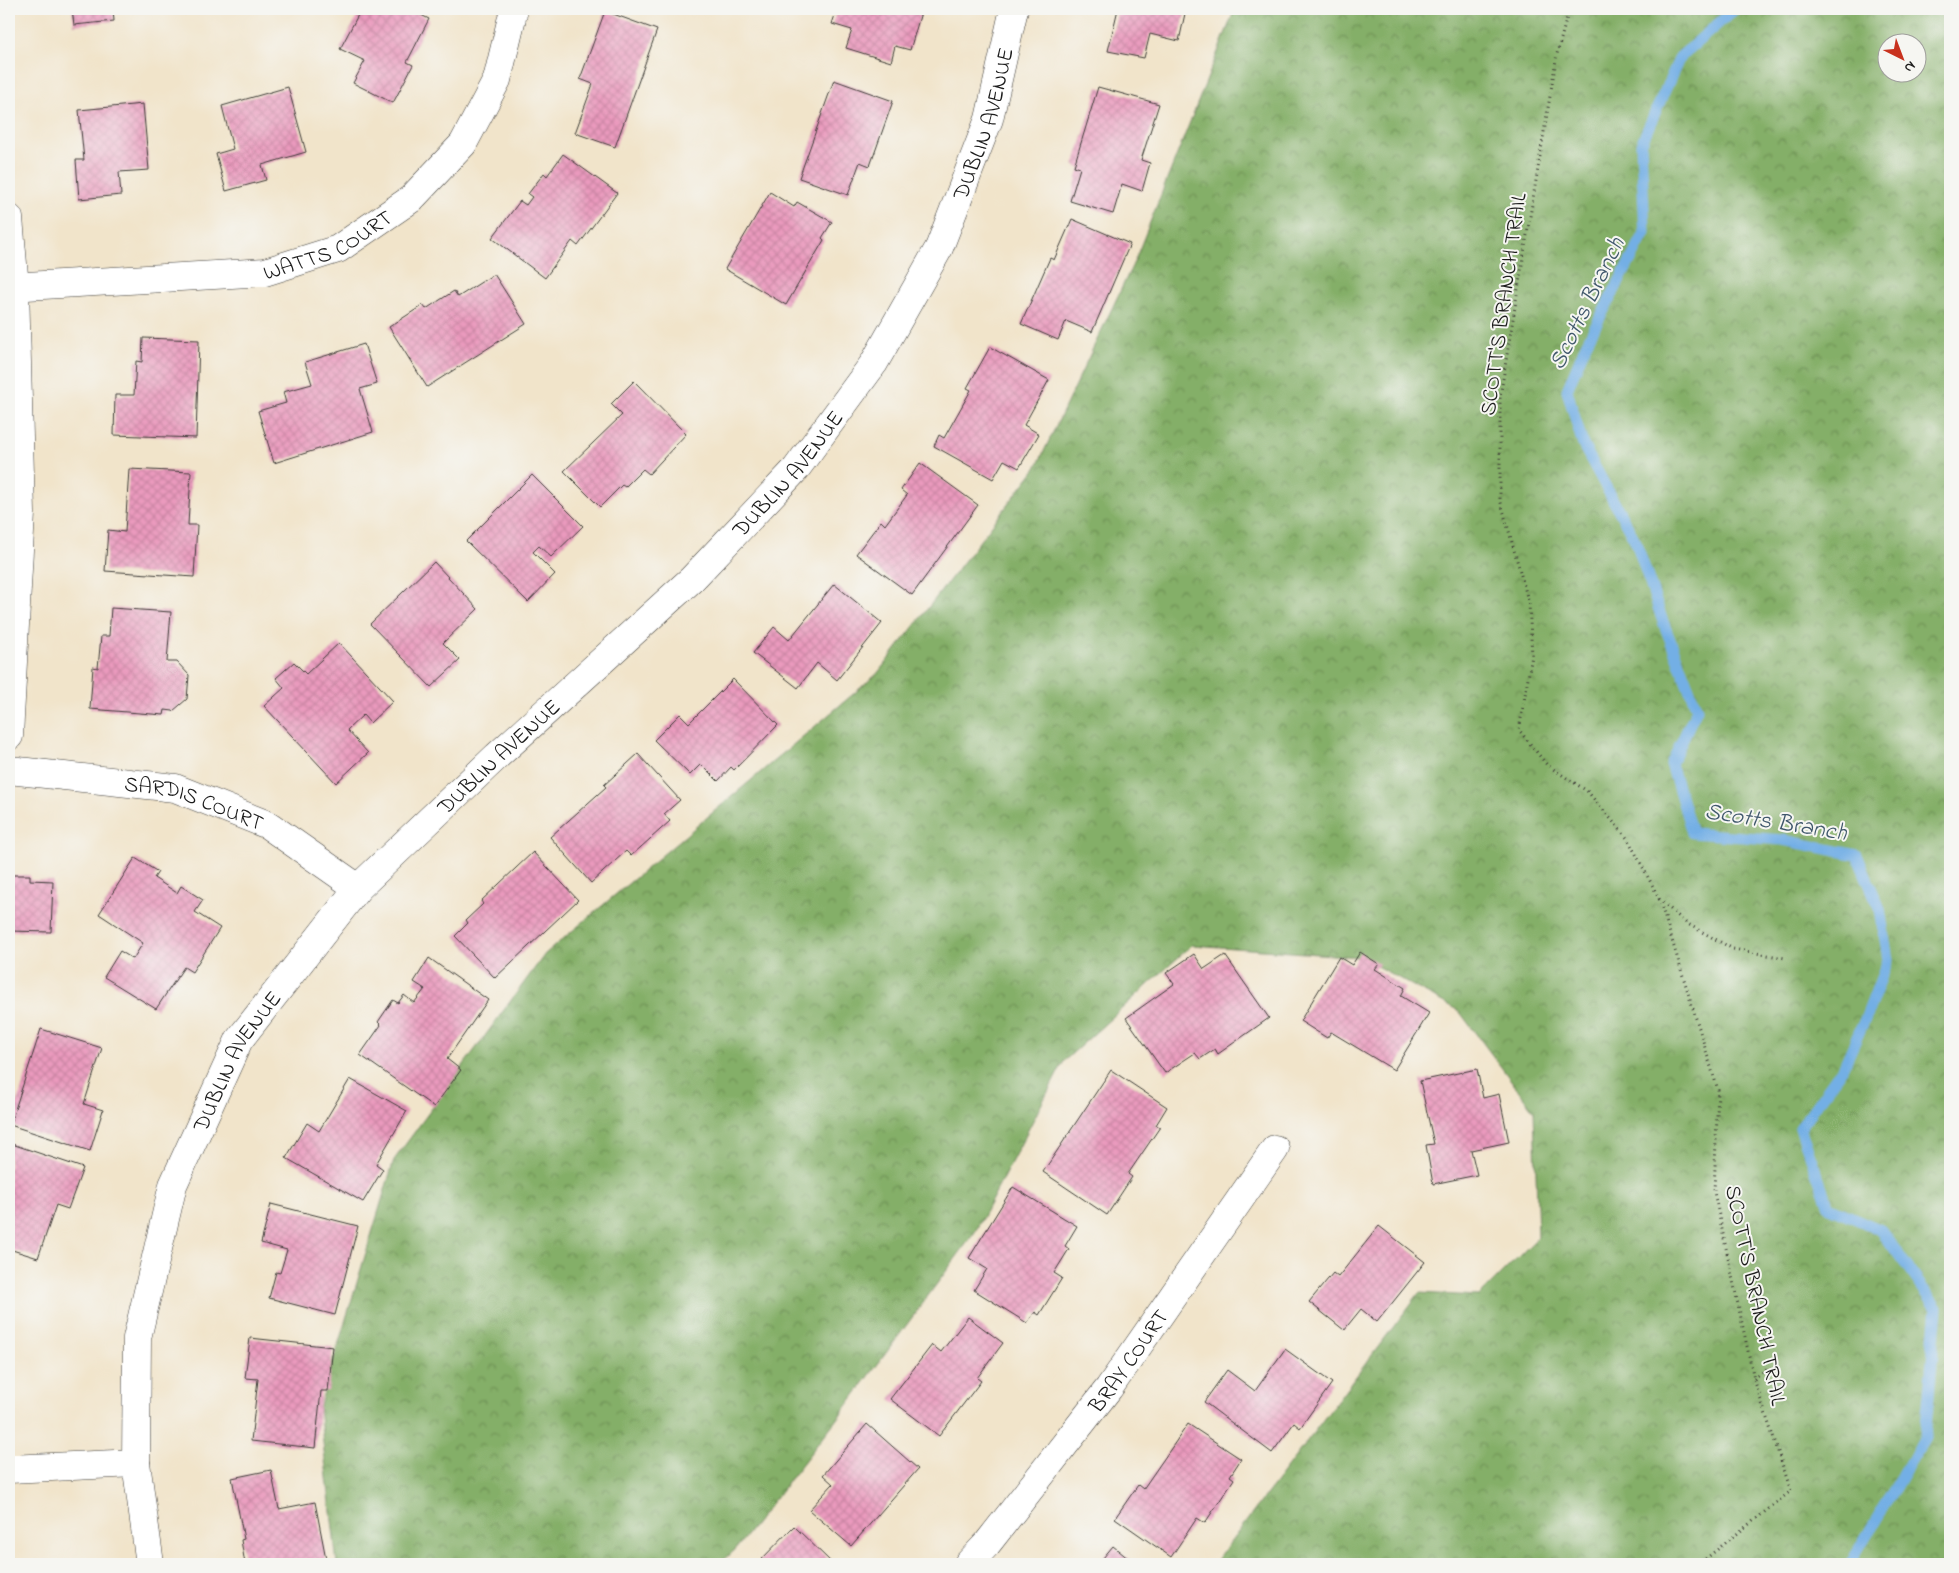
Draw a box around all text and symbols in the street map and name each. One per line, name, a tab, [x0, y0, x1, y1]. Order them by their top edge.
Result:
north arrow	[1876, 32, 1926, 82]
street label: DUBLIN AVENUE	[946, 45, 1024, 206]
text: N	[1899, 56, 1920, 78]
street label: SCOTT'S BRANCH TRAIL	[1474, 190, 1537, 418]
street label: WATTS COURT	[260, 203, 400, 291]
water label: Scotts Branch	[1541, 231, 1636, 376]
street label: DUBLIN AVENUE	[725, 405, 853, 547]
street label: DUBLIN AVENUE	[431, 693, 569, 824]
street label: SARDIS COURT	[123, 770, 268, 841]
water label: Scotts Branch	[1702, 795, 1850, 852]
street label: DUBLIN AVENUE	[186, 985, 291, 1138]
street label: SCOTT'S BRANCH TRAIL	[1715, 1183, 1793, 1410]
street label: BRAY COURT	[1082, 1303, 1178, 1422]

